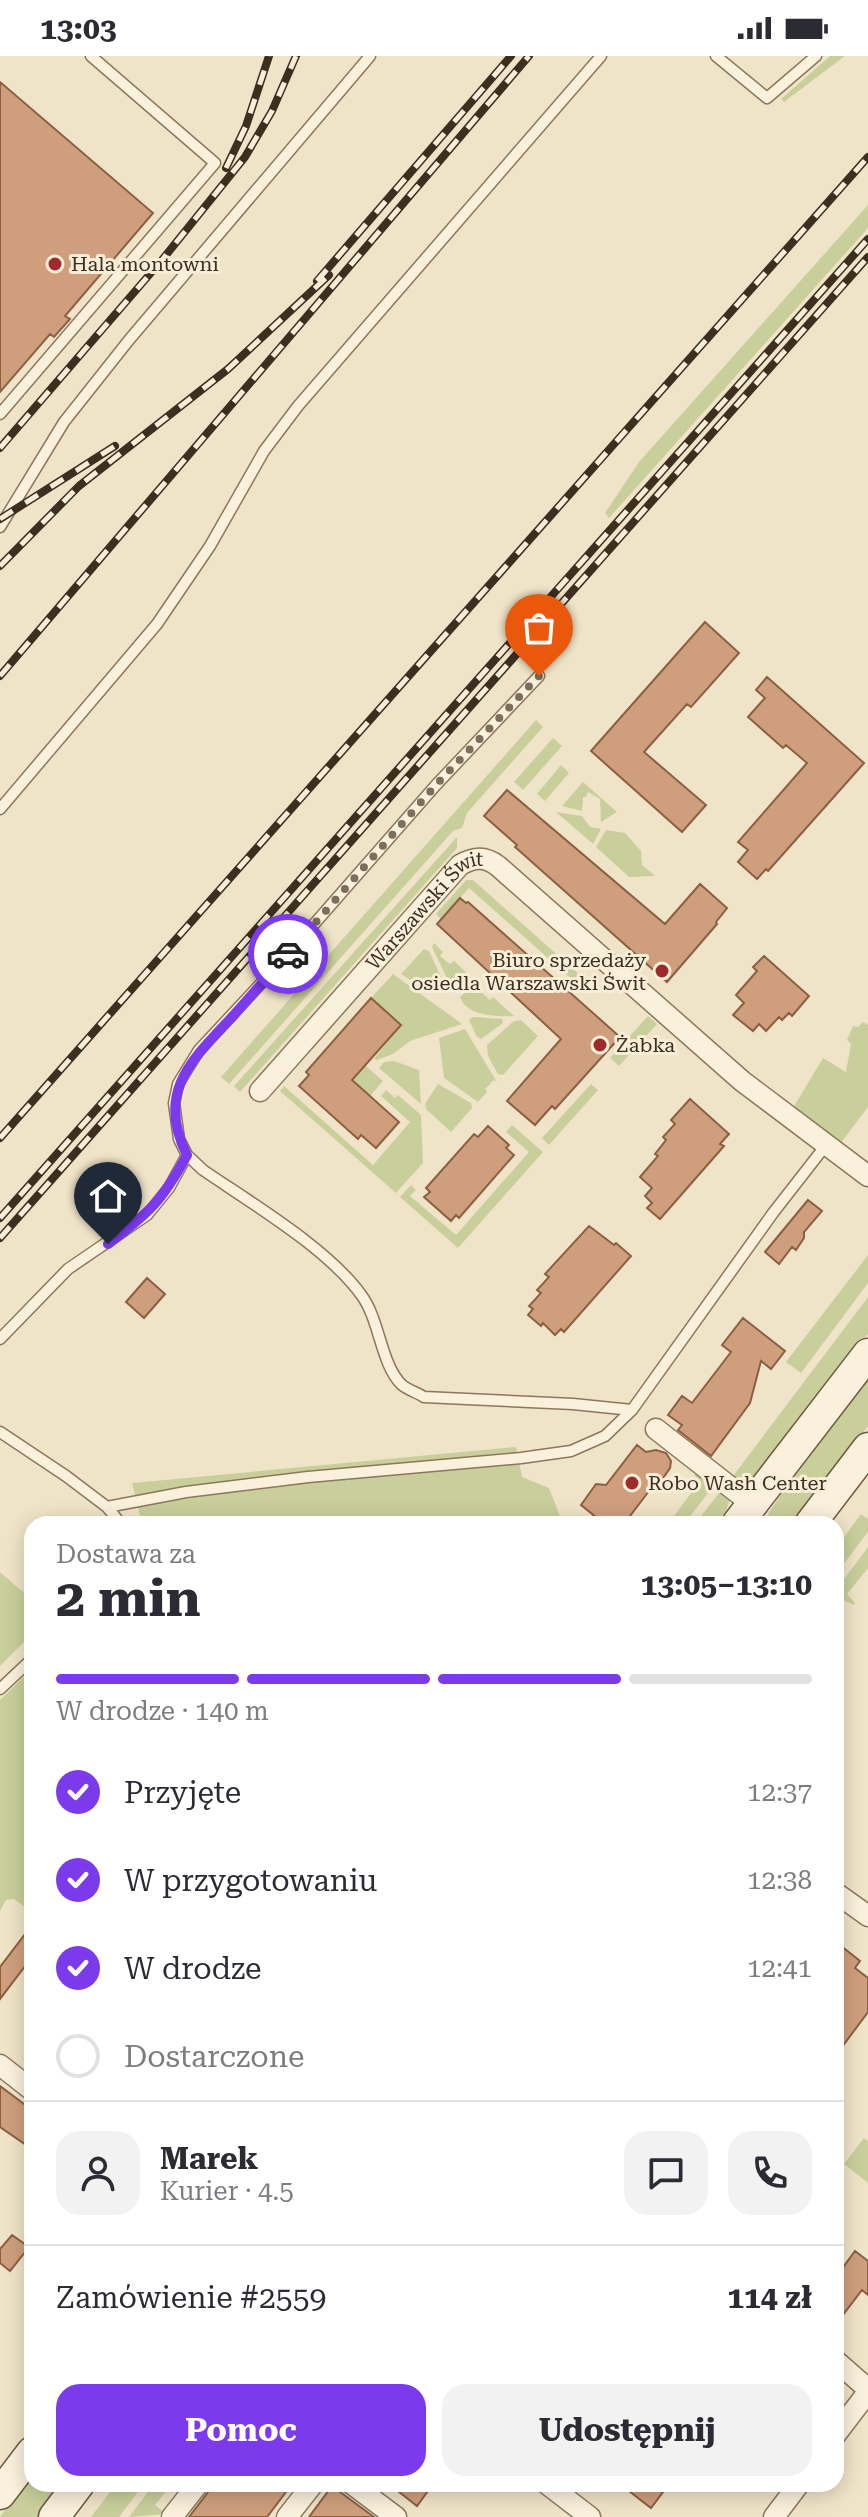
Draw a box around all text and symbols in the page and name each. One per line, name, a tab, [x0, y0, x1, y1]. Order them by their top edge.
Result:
text: 13:03	[40, 11, 117, 46]
place label: Hala montowni	[71, 252, 219, 276]
marker: Hala montowni	[46, 255, 64, 273]
pin	[505, 594, 573, 676]
icon: bag	[517, 606, 561, 650]
street label: Warszawski Świt	[361, 847, 484, 975]
courier	[248, 914, 328, 994]
icon: car	[266, 932, 310, 976]
place label: Biuro sprzedaży osiedla Warszawski Świt	[411, 948, 647, 995]
marker: Biuro sprzedaży osiedla Warszawski Świt	[653, 962, 671, 980]
place label: Żabka	[616, 1033, 675, 1057]
marker: Żabka	[591, 1036, 609, 1054]
pin	[74, 1162, 142, 1244]
icon: home	[86, 1174, 130, 1218]
place label: Robo Wash Center	[648, 1471, 827, 1495]
marker: Robo Wash Center	[623, 1474, 641, 1492]
text: Dostawa za	[56, 1539, 196, 1569]
text: 13:05–13:10	[640, 1567, 812, 1602]
text: 2 min	[56, 1568, 201, 1629]
text: W drodze · 140 m	[56, 1696, 269, 1726]
icon: check	[56, 1770, 100, 1814]
text: Przyjęte	[124, 1775, 241, 1810]
text: 12:37	[747, 1777, 812, 1807]
icon: check	[56, 1858, 100, 1902]
text: W przygotowaniu	[124, 1863, 377, 1898]
text: 12:38	[747, 1865, 812, 1895]
icon: check	[56, 1946, 100, 1990]
text: W drodze	[124, 1951, 261, 1986]
text: 12:41	[747, 1953, 812, 1983]
text: Dostarczone	[124, 2039, 304, 2074]
button: person	[56, 2131, 140, 2215]
button: chat	[624, 2131, 708, 2215]
button: phone	[728, 2131, 812, 2215]
text: Marek	[160, 2141, 258, 2176]
text: Kurier · 4.5	[160, 2176, 294, 2206]
text: Zamówienie #2559	[56, 2280, 326, 2315]
text: 114 zł	[727, 2280, 812, 2315]
button: Pomoc	[56, 2384, 426, 2476]
button: Udostępnij	[442, 2384, 812, 2476]

